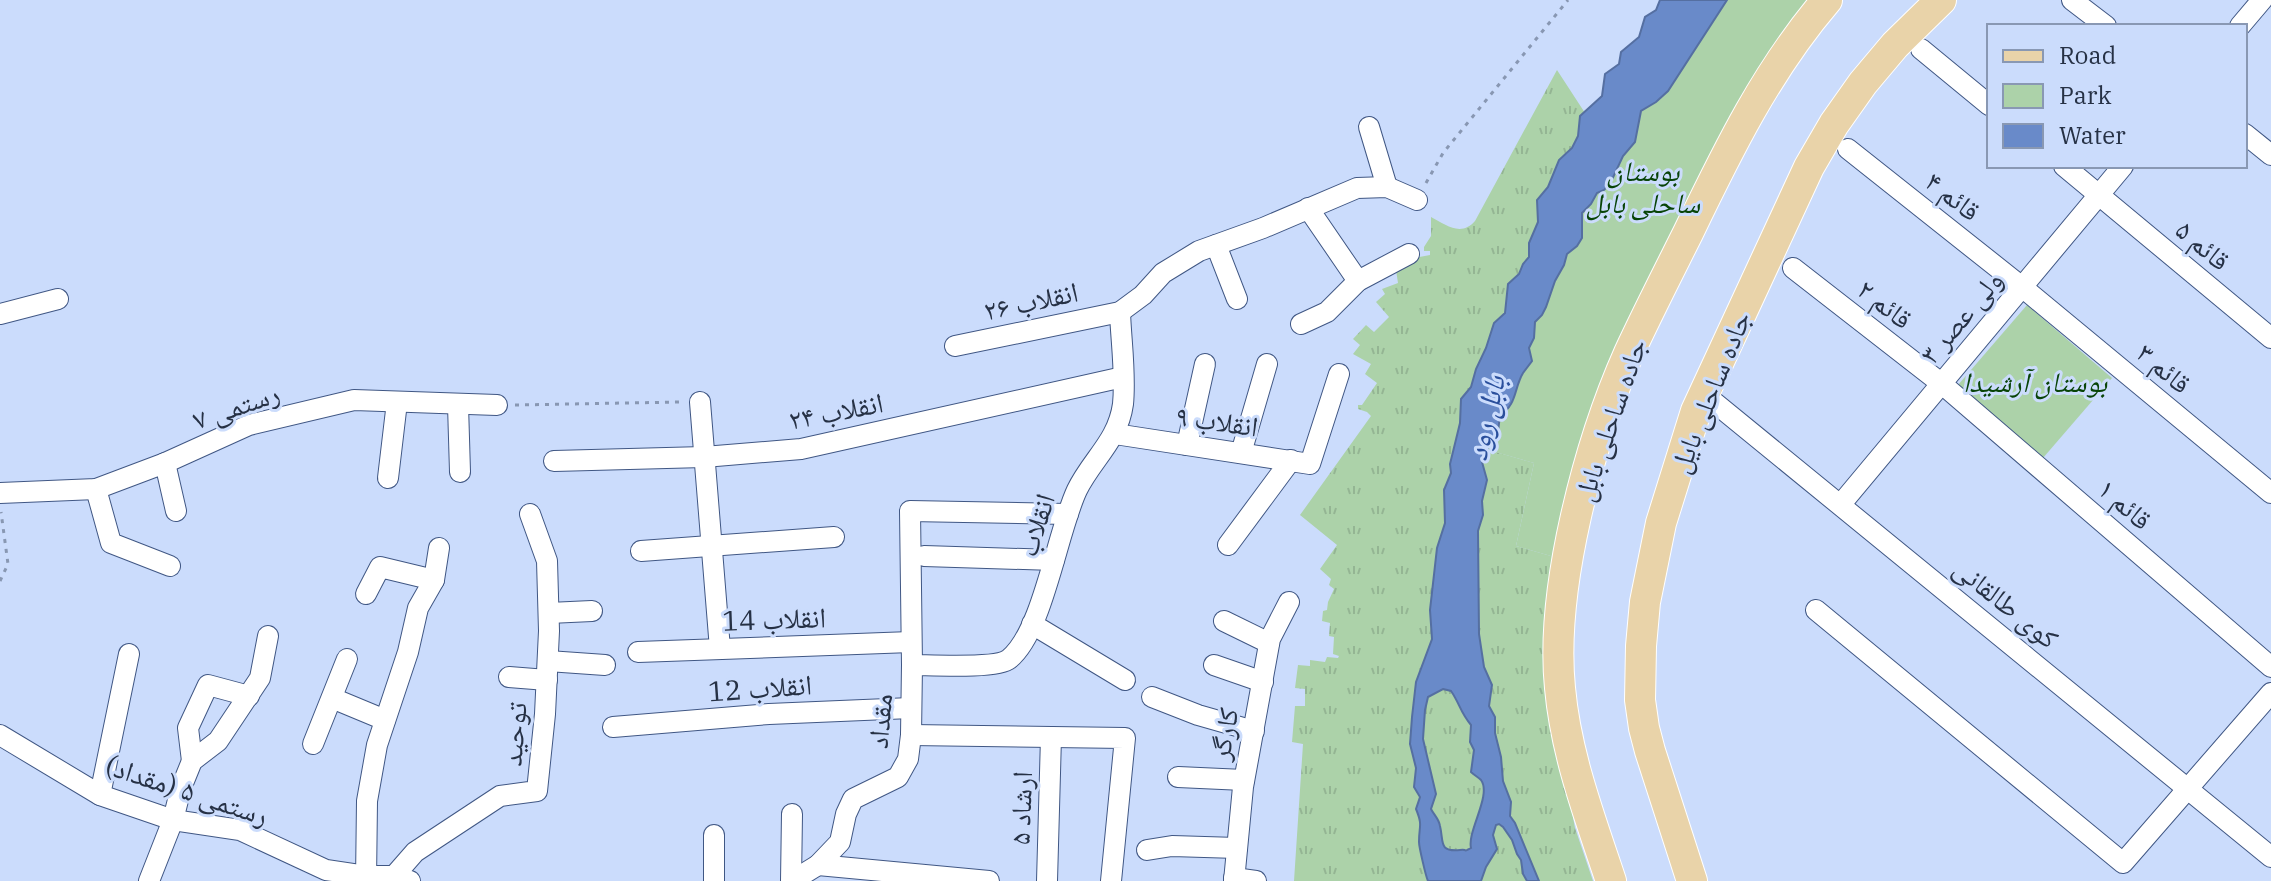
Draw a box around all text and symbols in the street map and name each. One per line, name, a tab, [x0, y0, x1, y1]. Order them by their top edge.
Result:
legend	[1987, 24, 2247, 168]
text: Road	[2059, 39, 2116, 71]
text: Park	[2059, 79, 2111, 111]
text: Water	[2059, 119, 2126, 151]
park label: بوستان ساحلی بابل	[1586, 152, 1701, 221]
street label: قائم ۴	[1918, 162, 1988, 230]
street label: قائم ۵	[2168, 211, 2238, 279]
street label: ولی عصر ۳	[1911, 262, 2010, 371]
street label: قائم ۲	[1850, 270, 1920, 338]
street label: انقلاب ۲۶	[980, 272, 1081, 329]
street label: جاده ساحلی بایل	[1660, 305, 1759, 478]
street label: جاده ساحلی بابل	[1564, 334, 1655, 506]
street label: قائم ۳	[2129, 334, 2199, 402]
park label: بوستان آرشیدا	[1963, 363, 2108, 400]
water label: بابل رود	[1456, 371, 1513, 464]
street label: رستمی ۷	[188, 374, 284, 438]
street label: انقلاب ۲۴	[785, 383, 886, 438]
street label: انقلاب ۹	[1173, 396, 1261, 445]
street label: قائم ۱	[2090, 470, 2160, 538]
street label: انقلاب	[1008, 489, 1063, 561]
street label: کوی طالقانی	[1946, 549, 2067, 657]
street label: انقلاب 14	[721, 598, 827, 639]
street label: انقلاب 12	[707, 665, 813, 710]
street label: مقداد	[859, 692, 900, 750]
street label: توحید	[492, 701, 535, 767]
street label: کارگر	[1200, 704, 1247, 764]
street label: رستمی ۵ (مقداد)	[101, 746, 273, 833]
street label: ارشاد ۵	[1001, 771, 1040, 845]

